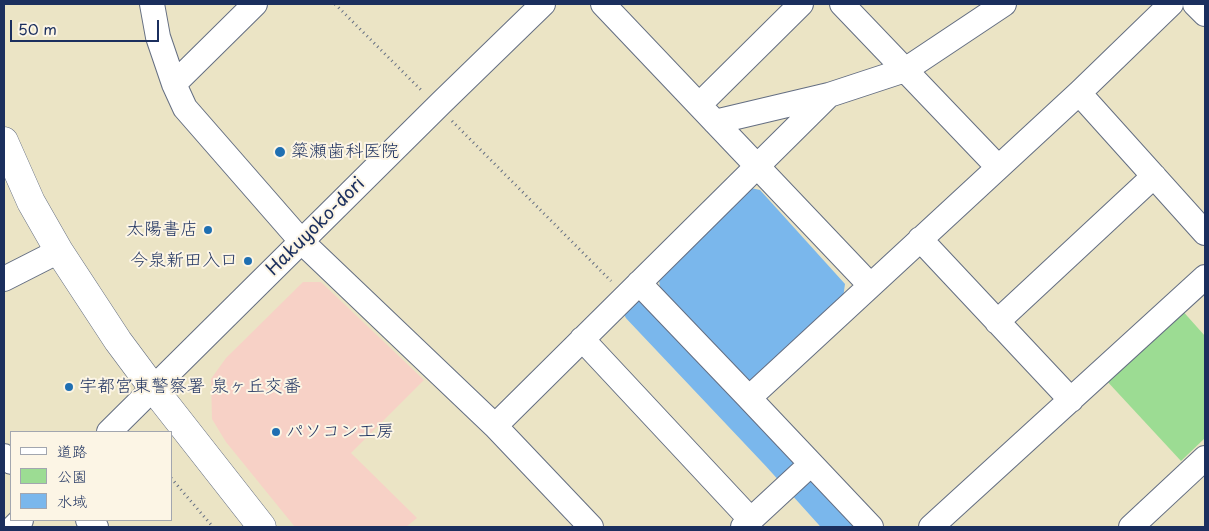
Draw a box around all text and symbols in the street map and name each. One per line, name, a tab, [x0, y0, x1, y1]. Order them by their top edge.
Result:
scale bar	[12, 10, 161, 42]
text: 50 m	[18, 17, 57, 40]
place label: 簗瀬歯科医院	[291, 141, 399, 163]
marker: 簗瀬歯科医院	[273, 145, 287, 159]
street label: Hakuyoko-dori	[262, 173, 370, 281]
place label: 太陽書店	[126, 219, 198, 241]
marker: 太陽書店	[202, 224, 214, 236]
place label: 今泉新田入口	[130, 250, 238, 272]
marker: 今泉新田入口	[242, 255, 254, 267]
place label: 宇都宮東警察署 泉ヶ丘交番	[79, 376, 301, 398]
marker: 宇都宮東警察署 泉ヶ丘交番	[63, 381, 75, 393]
place label: パソコン工房	[286, 421, 394, 443]
marker: パソコン工房	[270, 426, 282, 438]
legend	[10, 431, 172, 521]
text: 道路	[57, 439, 87, 462]
text: 公園	[57, 464, 87, 487]
text: 水域	[57, 489, 87, 512]

